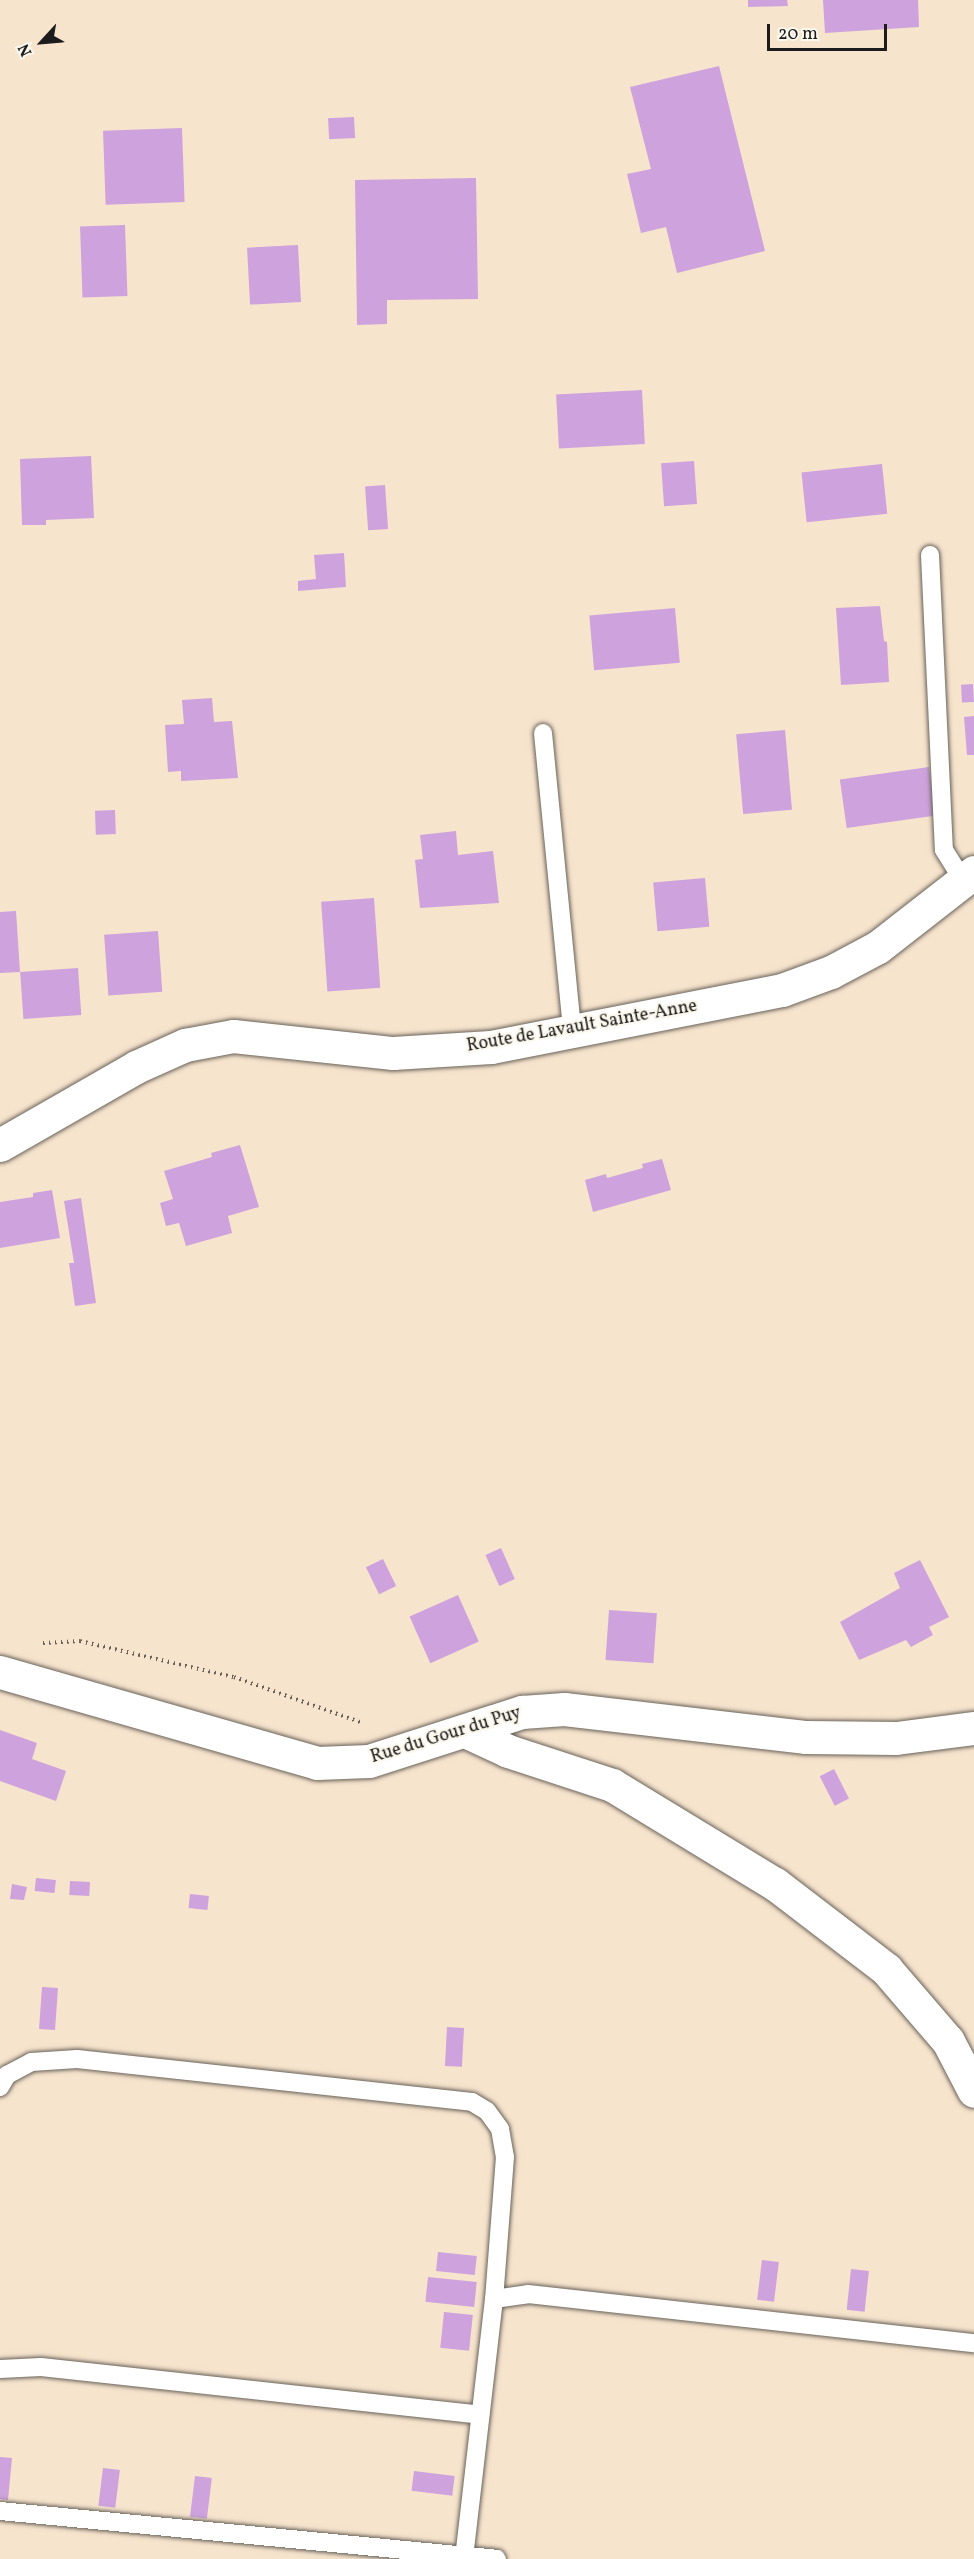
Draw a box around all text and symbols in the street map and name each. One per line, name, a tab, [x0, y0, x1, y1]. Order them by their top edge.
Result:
north arrow	[12, 12, 72, 72]
scale bar	[770, 12, 890, 50]
text: 20 m	[778, 22, 818, 47]
text: N	[13, 40, 38, 60]
street label: Route de Lavault Sainte-Anne	[465, 996, 699, 1058]
street label: Rue du Gour du Puy	[368, 1703, 524, 1769]

